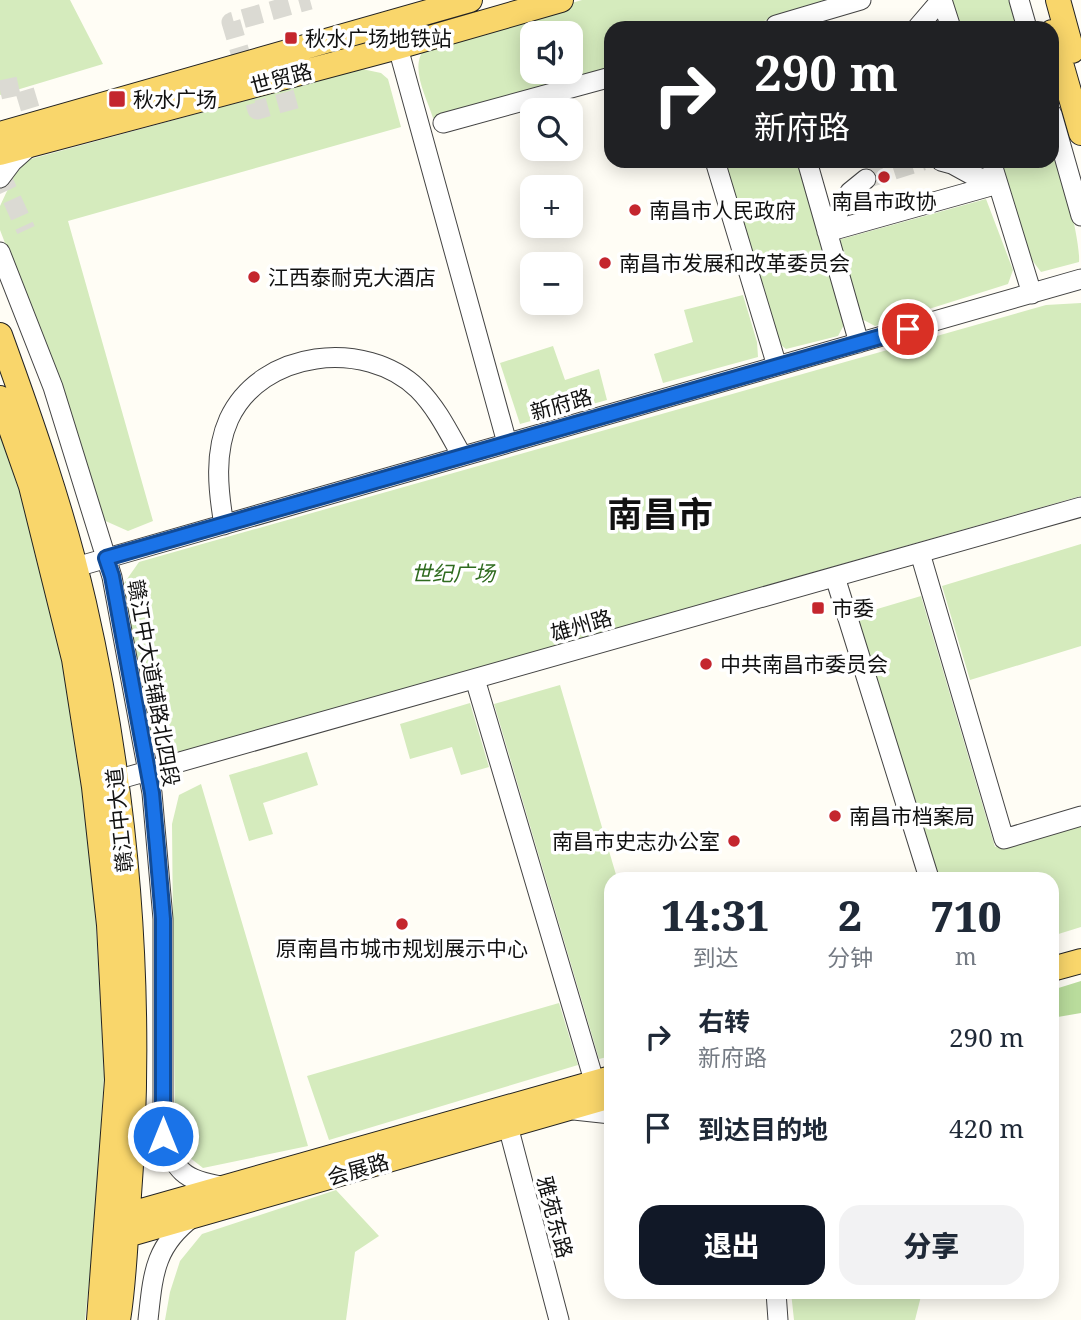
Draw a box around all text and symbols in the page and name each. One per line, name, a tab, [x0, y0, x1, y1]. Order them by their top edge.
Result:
map controls	[520, 21, 583, 315]
button: sound	[520, 21, 583, 84]
place label: 秋水广场地铁站	[305, 24, 452, 52]
marker: 秋水广场地铁站	[283, 30, 299, 46]
text: 290 m	[754, 39, 898, 105]
icon: right	[639, 49, 730, 140]
street label: 世贸路	[247, 56, 315, 100]
place label: 秋水广场	[133, 85, 217, 113]
marker: 秋水广场	[107, 89, 127, 109]
button: search	[520, 98, 583, 161]
text: 新府路	[754, 105, 850, 148]
marker: 南昌市政协	[876, 169, 892, 185]
button: +	[520, 175, 583, 238]
place label: 南昌市政协	[832, 187, 937, 215]
place label: 南昌市人民政府	[649, 196, 796, 224]
marker: 南昌市人民政府	[627, 202, 643, 218]
place label: 南昌市发展和改革委员会	[619, 249, 850, 277]
button: −	[520, 252, 583, 315]
marker: 南昌市发展和改革委员会	[597, 255, 613, 271]
place label: 江西泰耐克大酒店	[268, 263, 436, 291]
marker: 江西泰耐克大酒店	[246, 269, 262, 285]
pin	[878, 299, 938, 359]
icon: arrive	[889, 310, 927, 348]
street label: 新府路	[527, 382, 595, 426]
district label: 南昌市	[607, 490, 713, 537]
park label: 世纪广场	[411, 559, 497, 587]
street label: 赣江中大道辅路北四段	[122, 577, 186, 789]
place label: 市委	[832, 594, 874, 622]
marker: 市委	[810, 600, 826, 616]
street label: 雄州路	[547, 603, 615, 647]
place label: 中共南昌市委员会	[720, 650, 888, 678]
marker: 中共南昌市委员会	[698, 656, 714, 672]
street label: 赣江中大道	[100, 766, 138, 874]
place label: 南昌市档案局	[849, 802, 975, 830]
marker: 南昌市档案局	[827, 808, 843, 824]
place label: 南昌市史志办公室	[552, 827, 720, 855]
marker: 南昌市史志办公室	[726, 833, 742, 849]
text: 14:31	[661, 886, 770, 943]
text: 2	[838, 886, 862, 943]
text: 710	[930, 887, 1002, 944]
marker: 原南昌市城市规划展示中心	[394, 916, 410, 932]
place label: 原南昌市城市规划展示中心	[276, 934, 528, 962]
text: m	[955, 940, 977, 972]
text: 到达	[692, 941, 738, 973]
text: 分钟	[827, 941, 873, 973]
text: 右转	[698, 1003, 750, 1039]
icon: right	[639, 1018, 677, 1056]
text: 290 m	[949, 1019, 1024, 1055]
text: 新府路	[698, 1041, 767, 1073]
position arrow	[126, 1099, 200, 1173]
icon: arrive	[639, 1109, 677, 1147]
text: 420 m	[949, 1110, 1024, 1146]
text: 到达目的地	[698, 1111, 828, 1147]
street label: 会展路	[324, 1147, 392, 1191]
street label: 雅苑东路	[531, 1173, 579, 1261]
button: 退出	[639, 1205, 825, 1285]
button: 分享	[839, 1205, 1024, 1285]

